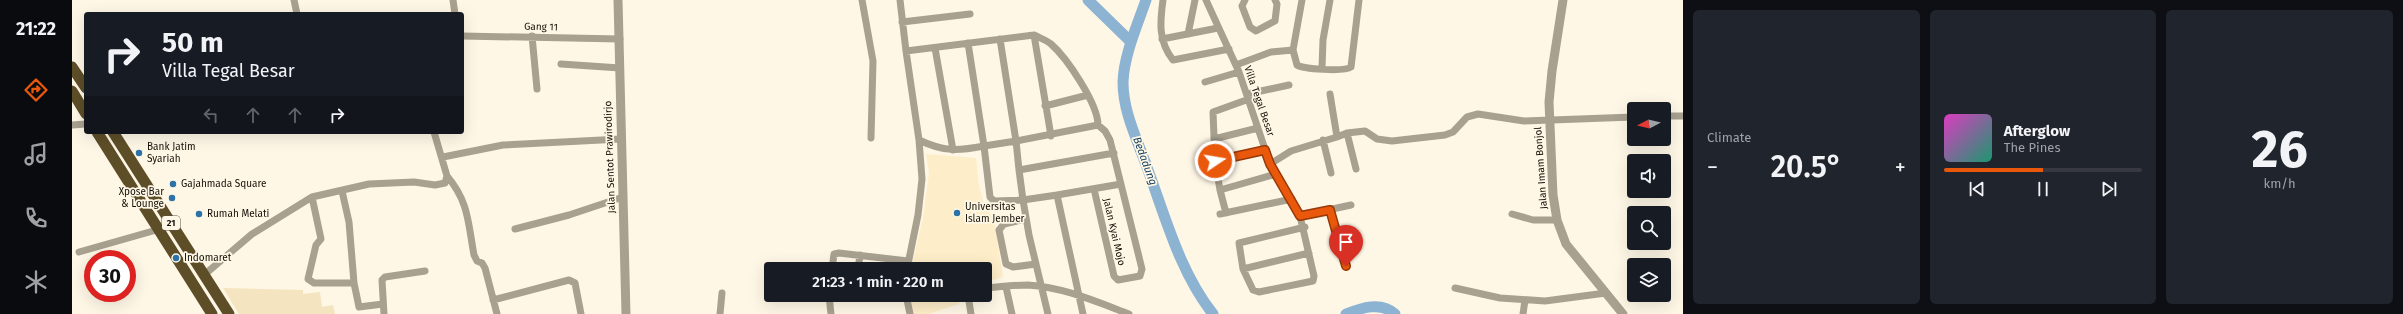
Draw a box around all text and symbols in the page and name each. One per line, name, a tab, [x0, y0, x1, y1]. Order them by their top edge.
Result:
text: 21:22	[16, 18, 56, 40]
street label: Gang 11	[524, 20, 558, 34]
text: 50 m	[162, 26, 224, 59]
icon: right	[96, 28, 148, 80]
text: Villa Tegal Besar	[162, 60, 295, 82]
street label: Villa Tegal Besar	[1241, 64, 1277, 138]
icon: directions	[22, 76, 50, 104]
street label: Jalan Sentot Prawirodirjo	[602, 100, 618, 213]
north arrow	[1627, 102, 1671, 146]
map controls	[1627, 102, 1671, 302]
icon: left	[200, 104, 222, 126]
icon: ahead	[242, 104, 264, 126]
icon: ahead	[284, 104, 306, 126]
icon: right	[326, 104, 348, 126]
text: 26	[2252, 118, 2308, 181]
text: Afterglow	[2004, 122, 2070, 140]
street label: Jalan Imam Bonjol	[1532, 126, 1550, 210]
text: Climate	[1707, 130, 1751, 145]
water label: Bedadung	[1130, 135, 1160, 187]
icon: music	[22, 140, 50, 168]
position arrow	[1194, 140, 1236, 182]
text: The Pines	[2004, 140, 2061, 155]
place label: Bank Jatim Syariah	[147, 141, 196, 165]
marker: Bank Jatim Syariah	[134, 148, 144, 158]
text: 20.5°	[1771, 149, 1842, 185]
button: sound	[1627, 154, 1671, 198]
text: −	[1707, 154, 1718, 181]
text: +	[1895, 154, 1906, 181]
text: km/h	[2264, 176, 2296, 191]
place label: Gajahmada Square	[181, 178, 267, 190]
icon: previous	[1966, 178, 1988, 200]
icon: pause	[2032, 178, 2054, 200]
icon: next	[2098, 178, 2120, 200]
marker: Gajahmada Square	[168, 179, 178, 189]
place label: Xpose Bar & Lounge	[119, 186, 164, 210]
marker: Xpose Bar & Lounge	[167, 193, 177, 203]
street label: Jalan Kyai Mojo	[1100, 197, 1128, 267]
place label: Universitas Islam Jember	[965, 201, 1025, 225]
icon: phone	[22, 204, 50, 232]
button: search	[1627, 206, 1671, 250]
place label: Rumah Melati	[207, 208, 270, 220]
marker: Universitas Islam Jember	[952, 208, 962, 218]
marker: Rumah Melati	[194, 209, 204, 219]
road number: 21	[162, 216, 180, 230]
pin	[1329, 225, 1363, 266]
icon: arrive	[1335, 231, 1357, 253]
speed limit sign: 30	[84, 250, 136, 302]
place label: Indomaret	[184, 252, 232, 264]
marker: Indomaret	[171, 253, 181, 263]
button: layers	[1627, 258, 1671, 302]
icon: climate	[22, 268, 50, 296]
text: 21:23 · 1 min · 220 m	[812, 273, 944, 291]

